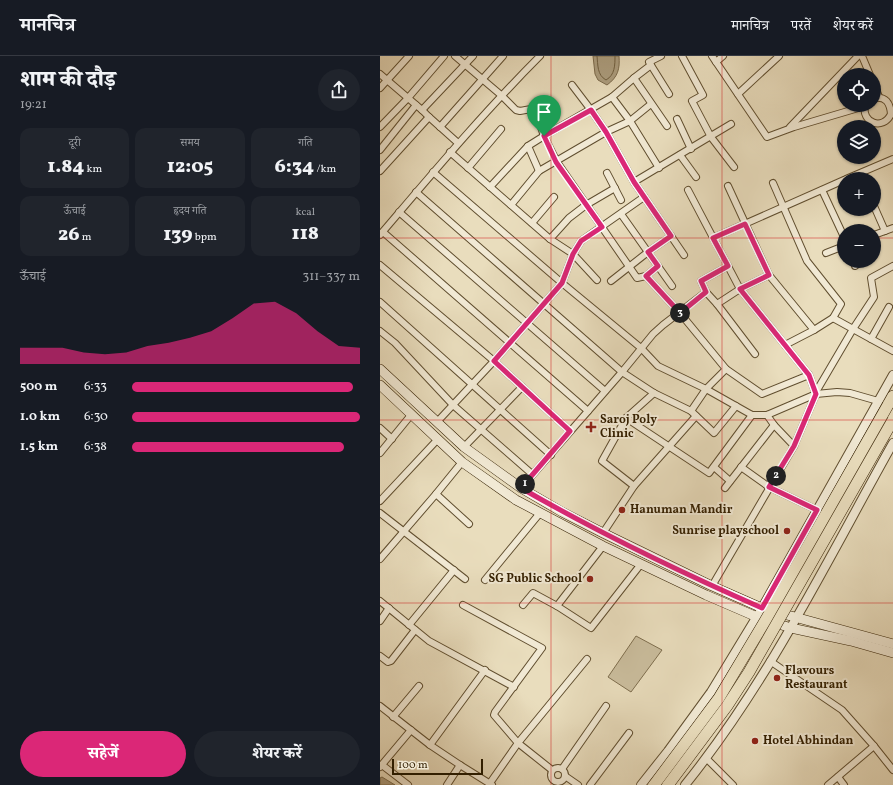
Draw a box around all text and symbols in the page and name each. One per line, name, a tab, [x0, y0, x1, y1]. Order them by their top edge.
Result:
text: मानचित्र	[20, 13, 75, 39]
text: मानचित्र	[731, 17, 769, 36]
text: परतें	[791, 17, 811, 36]
text: शेयर करें	[833, 17, 873, 36]
text: शाम की दौड़	[20, 65, 116, 96]
map controls	[837, 68, 881, 268]
button: locate	[837, 68, 881, 112]
button: share	[318, 69, 360, 111]
pin	[527, 95, 561, 136]
text: 19:21	[20, 96, 47, 114]
icon: arrive	[533, 101, 555, 123]
button: layers	[837, 120, 881, 164]
text: दूरी	[69, 136, 81, 151]
text: समय	[180, 136, 200, 151]
text: गति	[298, 136, 313, 151]
text: 1.84	[47, 153, 84, 181]
text: 12:05	[167, 153, 213, 181]
text: 6:34	[274, 153, 314, 181]
text: km	[84, 162, 102, 177]
text: /km	[314, 162, 336, 177]
button: +	[837, 172, 881, 216]
text: ऊँचाई	[64, 204, 86, 219]
text: हृदय गति	[173, 204, 207, 219]
text: kcal	[296, 205, 315, 220]
text: 118	[292, 220, 319, 248]
text: 26	[58, 221, 79, 249]
text: 139	[163, 221, 193, 249]
button: −	[837, 224, 881, 268]
text: m	[79, 230, 91, 245]
text: bpm	[193, 230, 217, 245]
text: ऊँचाई	[20, 268, 46, 286]
text: 311–337 m	[303, 268, 360, 286]
pin: 3	[670, 303, 690, 323]
text: 3	[677, 305, 683, 320]
text: 500 m	[20, 378, 57, 396]
text: 6:33	[84, 378, 107, 396]
text: 1.0 km	[20, 408, 60, 426]
text: 6:30	[84, 408, 108, 426]
place label: Saroj Poly Clinic	[600, 412, 657, 442]
marker: Saroj Poly Clinic	[585, 421, 597, 433]
text: 1.5 km	[20, 438, 58, 456]
text: 6:38	[84, 438, 107, 456]
pin: 2	[766, 466, 786, 486]
text: 2	[773, 468, 779, 483]
pin: 1	[515, 474, 535, 494]
text: 1	[523, 476, 527, 491]
place label: Hanuman Mandir	[630, 502, 733, 518]
marker: Hanuman Mandir	[617, 505, 627, 515]
place label: Sunrise playschool	[672, 523, 779, 539]
marker: Sunrise playschool	[782, 526, 792, 536]
place label: SG Public School	[489, 571, 582, 587]
marker: SG Public School	[585, 574, 595, 584]
place label: Flavours Restaurant	[785, 663, 848, 693]
marker: Flavours Restaurant	[772, 673, 782, 683]
button: सहेजें	[20, 731, 186, 777]
button: शेयर करें	[194, 731, 360, 777]
place label: Hotel Abhindan	[763, 733, 854, 749]
marker: Hotel Abhindan	[750, 736, 760, 746]
scale bar	[392, 757, 483, 776]
text: 100 m	[398, 758, 428, 773]

